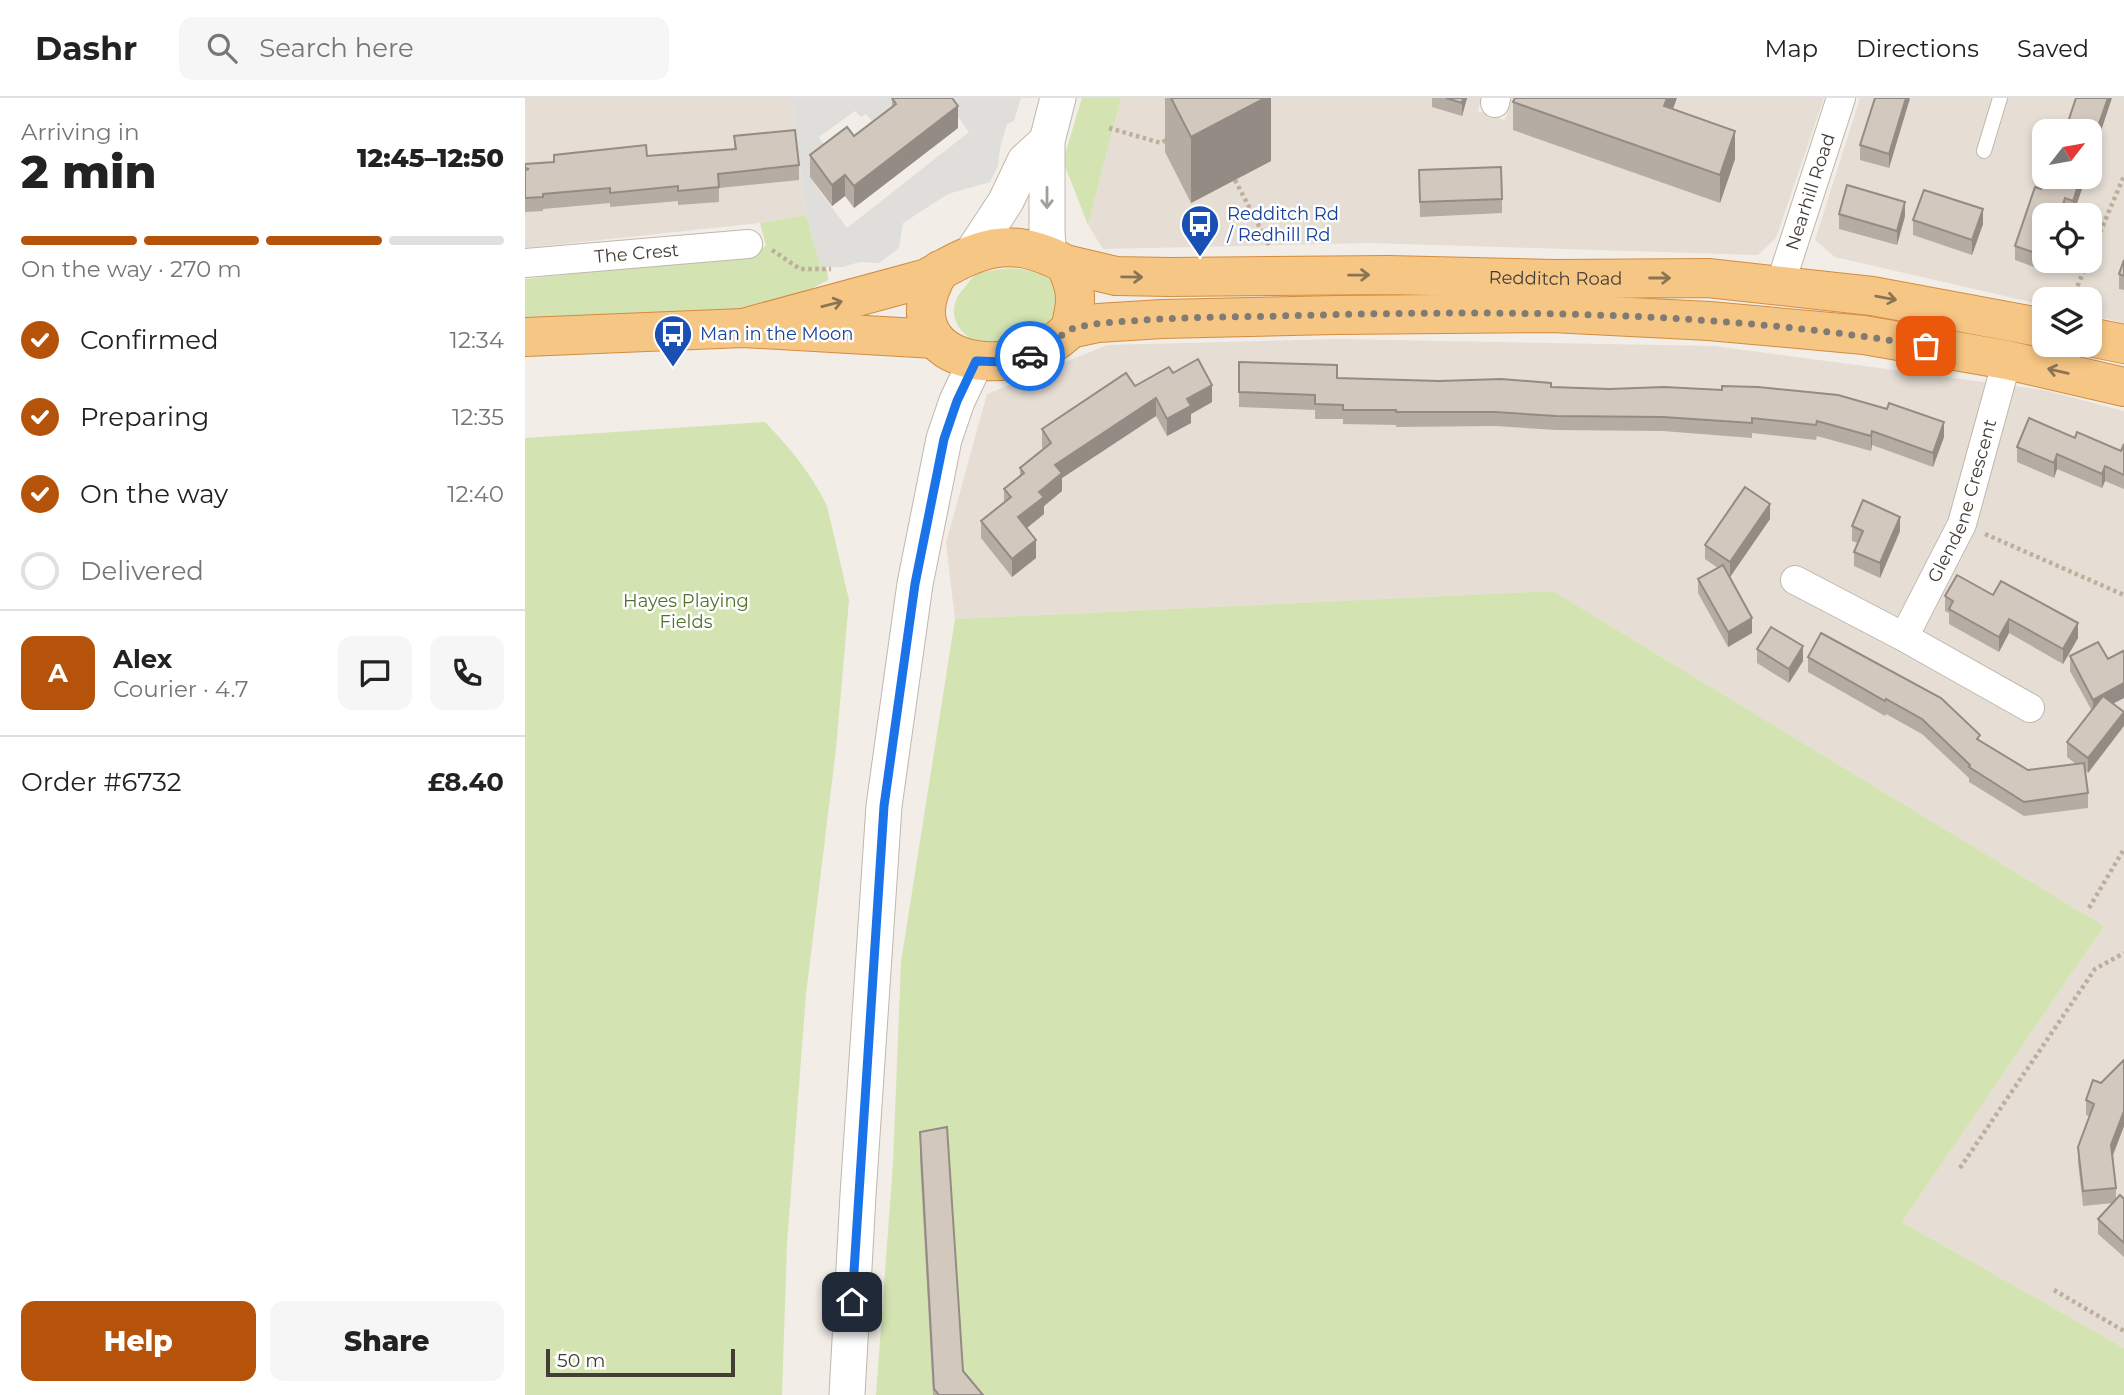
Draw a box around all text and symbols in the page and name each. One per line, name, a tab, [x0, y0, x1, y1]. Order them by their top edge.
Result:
search box	[179, 17, 669, 80]
text: Dashr	[35, 28, 137, 68]
icon: search	[203, 29, 241, 67]
text: Search here	[259, 32, 414, 64]
text: Map	[1765, 34, 1818, 63]
text: Directions	[1856, 34, 1979, 63]
text: Saved	[2017, 34, 2089, 63]
text: Arriving in	[21, 118, 140, 146]
north arrow	[2032, 119, 2102, 189]
map controls	[2032, 119, 2102, 357]
street label: Nearhill Road	[1781, 131, 1840, 253]
text: 12:45–12:50	[357, 142, 504, 174]
text: 2 min	[21, 143, 156, 200]
one-way arrow	[1040, 186, 1054, 209]
bus stop icon: Redditch Rd / Redhill Rd	[1179, 203, 1221, 258]
place label: Redditch Rd / Redhill Rd	[1226, 203, 1339, 246]
button: locate	[2032, 203, 2102, 273]
street label: The Crest	[593, 239, 680, 268]
text: On the way · 270 m	[21, 255, 242, 283]
street label: Redditch Road	[1488, 266, 1623, 290]
one-way arrow	[1347, 269, 1370, 282]
one-way arrow	[1120, 270, 1143, 283]
one-way arrow	[1648, 271, 1671, 285]
button: layers	[2032, 287, 2102, 357]
one-way arrow	[1874, 292, 1897, 306]
one-way arrow	[821, 297, 843, 310]
bus stop icon: Man in the Moon	[652, 313, 694, 368]
pin	[1896, 316, 1956, 376]
icon: check	[21, 321, 59, 359]
courier	[995, 321, 1065, 391]
place label: Man in the Moon	[700, 323, 853, 345]
text: Confirmed	[80, 324, 219, 356]
text: 12:34	[450, 326, 504, 354]
icon: bag	[1907, 327, 1945, 365]
icon: car	[1011, 337, 1049, 375]
one-way arrow	[2047, 364, 2070, 377]
icon: check	[21, 398, 59, 436]
text: Preparing	[80, 401, 209, 433]
text: 12:35	[452, 403, 504, 431]
street label: Glendene Crescent	[1923, 417, 2001, 586]
icon: check	[21, 475, 59, 513]
text: On the way	[80, 478, 228, 510]
text: 12:40	[447, 480, 504, 508]
text: Delivered	[80, 555, 204, 587]
park label: Hayes Playing Fields	[623, 590, 749, 633]
button: chat	[338, 636, 412, 710]
button: phone	[430, 636, 504, 710]
text: Alex	[113, 643, 172, 675]
text: A	[48, 657, 68, 689]
text: Courier · 4.7	[113, 675, 249, 703]
text: Order #6732	[21, 766, 182, 798]
text: £8.40	[428, 766, 504, 798]
pin	[822, 1272, 882, 1332]
icon: home	[833, 1283, 871, 1321]
button: Help	[21, 1301, 256, 1381]
button: Share	[270, 1301, 504, 1381]
scale bar	[546, 1346, 735, 1378]
text: 50 m	[557, 1349, 605, 1372]

